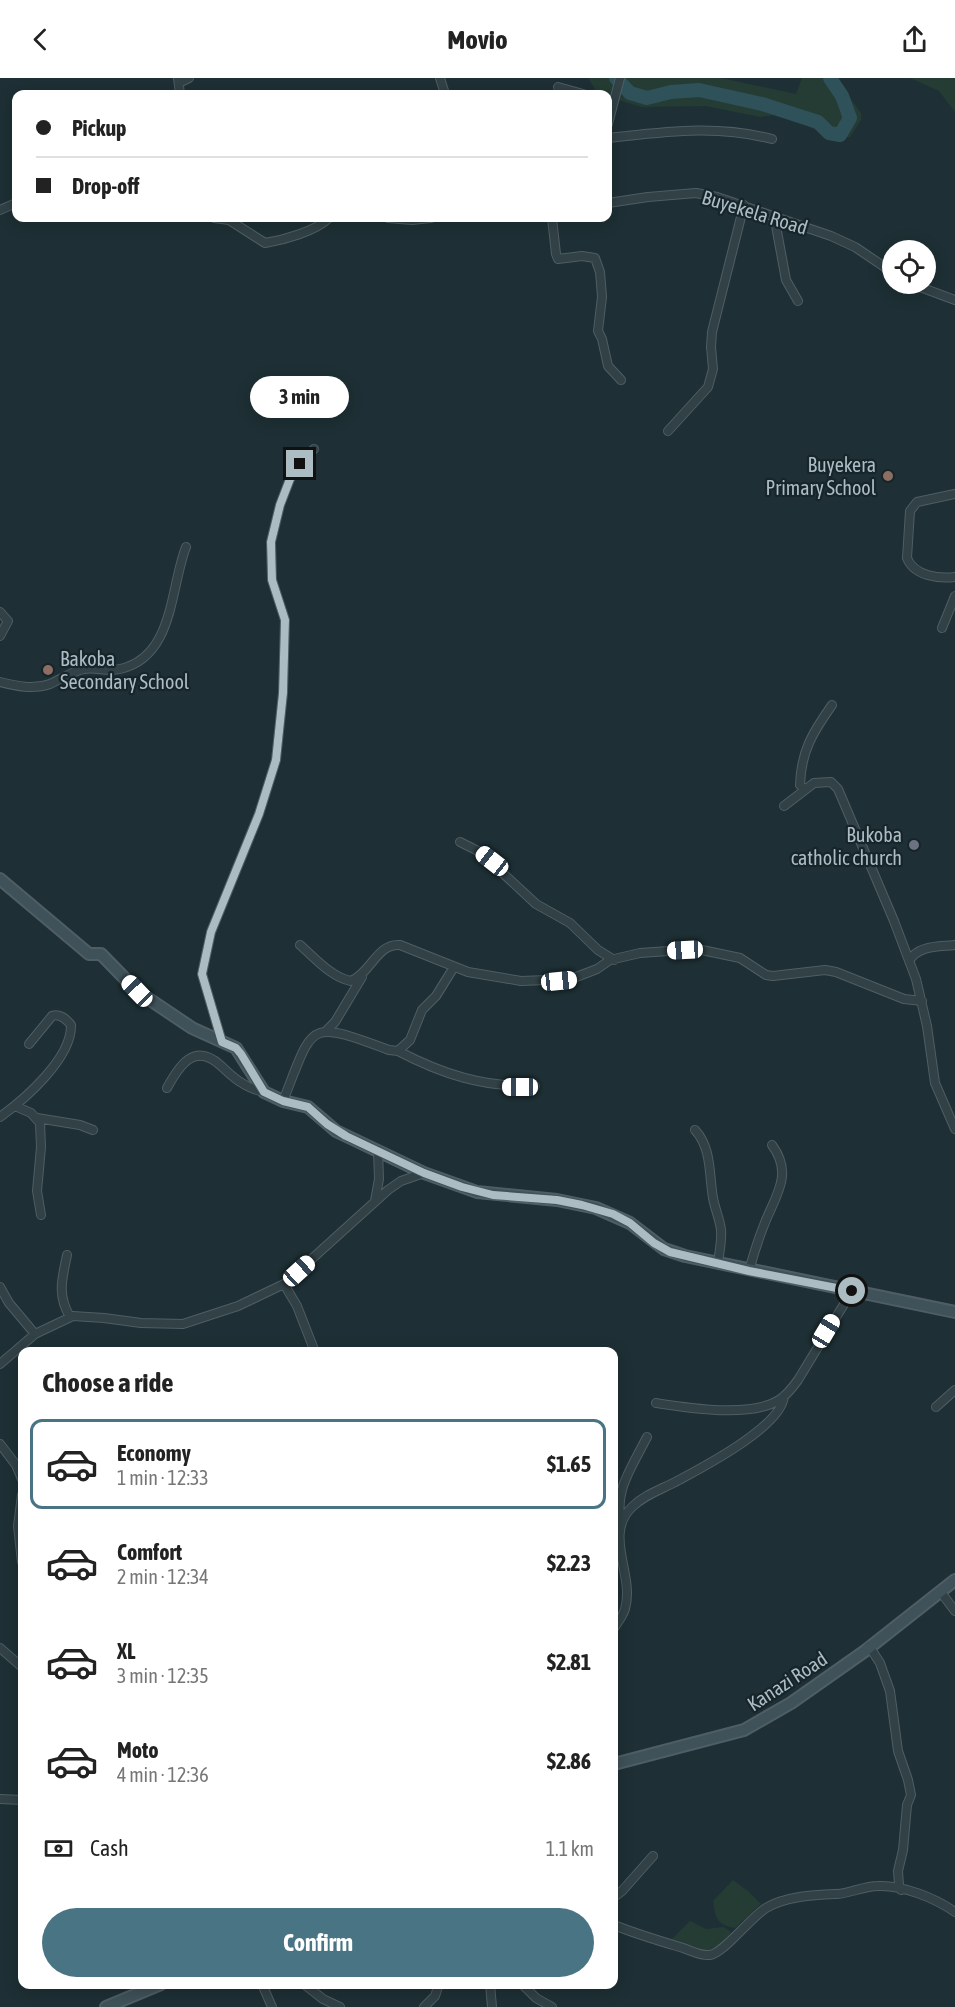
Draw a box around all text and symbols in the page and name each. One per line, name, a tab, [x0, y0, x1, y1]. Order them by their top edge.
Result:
icon: back	[24, 23, 57, 56]
icon: share	[898, 23, 931, 56]
text: Movio	[447, 24, 508, 55]
text: Pickup	[72, 115, 127, 141]
text: Drop-off	[72, 173, 139, 199]
street label: Buyekela Road	[699, 185, 811, 239]
map controls	[882, 240, 936, 294]
button: locate	[882, 240, 936, 294]
callout: 3 min	[250, 377, 350, 419]
text: 3 min	[279, 385, 320, 408]
route end	[286, 450, 313, 477]
place label: Buyekera Primary School	[766, 453, 877, 499]
marker: Buyekera Primary School	[881, 469, 895, 483]
place label: Bakoba Secondary School	[60, 647, 190, 693]
marker: Bakoba Secondary School	[41, 663, 55, 677]
place label: Bukoba catholic church	[791, 823, 902, 869]
marker: Bukoba catholic church	[907, 838, 921, 852]
car	[472, 843, 512, 879]
car	[667, 940, 703, 960]
car	[540, 970, 578, 992]
car	[118, 972, 156, 1010]
car	[502, 1078, 538, 1096]
car	[280, 1252, 318, 1290]
route start	[838, 1277, 865, 1304]
car	[809, 1311, 843, 1351]
text: Choose a ride	[42, 1367, 174, 1398]
icon: car	[45, 1437, 99, 1491]
text: Economy	[117, 1440, 191, 1466]
text: $1.65	[547, 1451, 591, 1477]
text: 1 min · 12:33	[117, 1466, 209, 1489]
icon: car	[45, 1536, 99, 1590]
text: Comfort	[117, 1539, 182, 1565]
text: $2.23	[547, 1550, 591, 1576]
text: 2 min · 12:34	[117, 1565, 209, 1588]
icon: car	[45, 1635, 99, 1689]
text: XL	[117, 1638, 135, 1664]
street label: Kanazi Road	[743, 1647, 831, 1715]
text: $2.81	[547, 1649, 591, 1675]
text: 3 min · 12:35	[117, 1664, 209, 1687]
icon: car	[45, 1734, 99, 1788]
text: Moto	[117, 1737, 159, 1763]
text: $2.86	[547, 1748, 591, 1774]
text: 4 min · 12:36	[117, 1763, 209, 1786]
icon: cash	[42, 1832, 75, 1865]
text: Cash	[90, 1835, 129, 1861]
text: 1.1 km	[546, 1837, 594, 1860]
button: Confirm	[42, 1908, 594, 1977]

